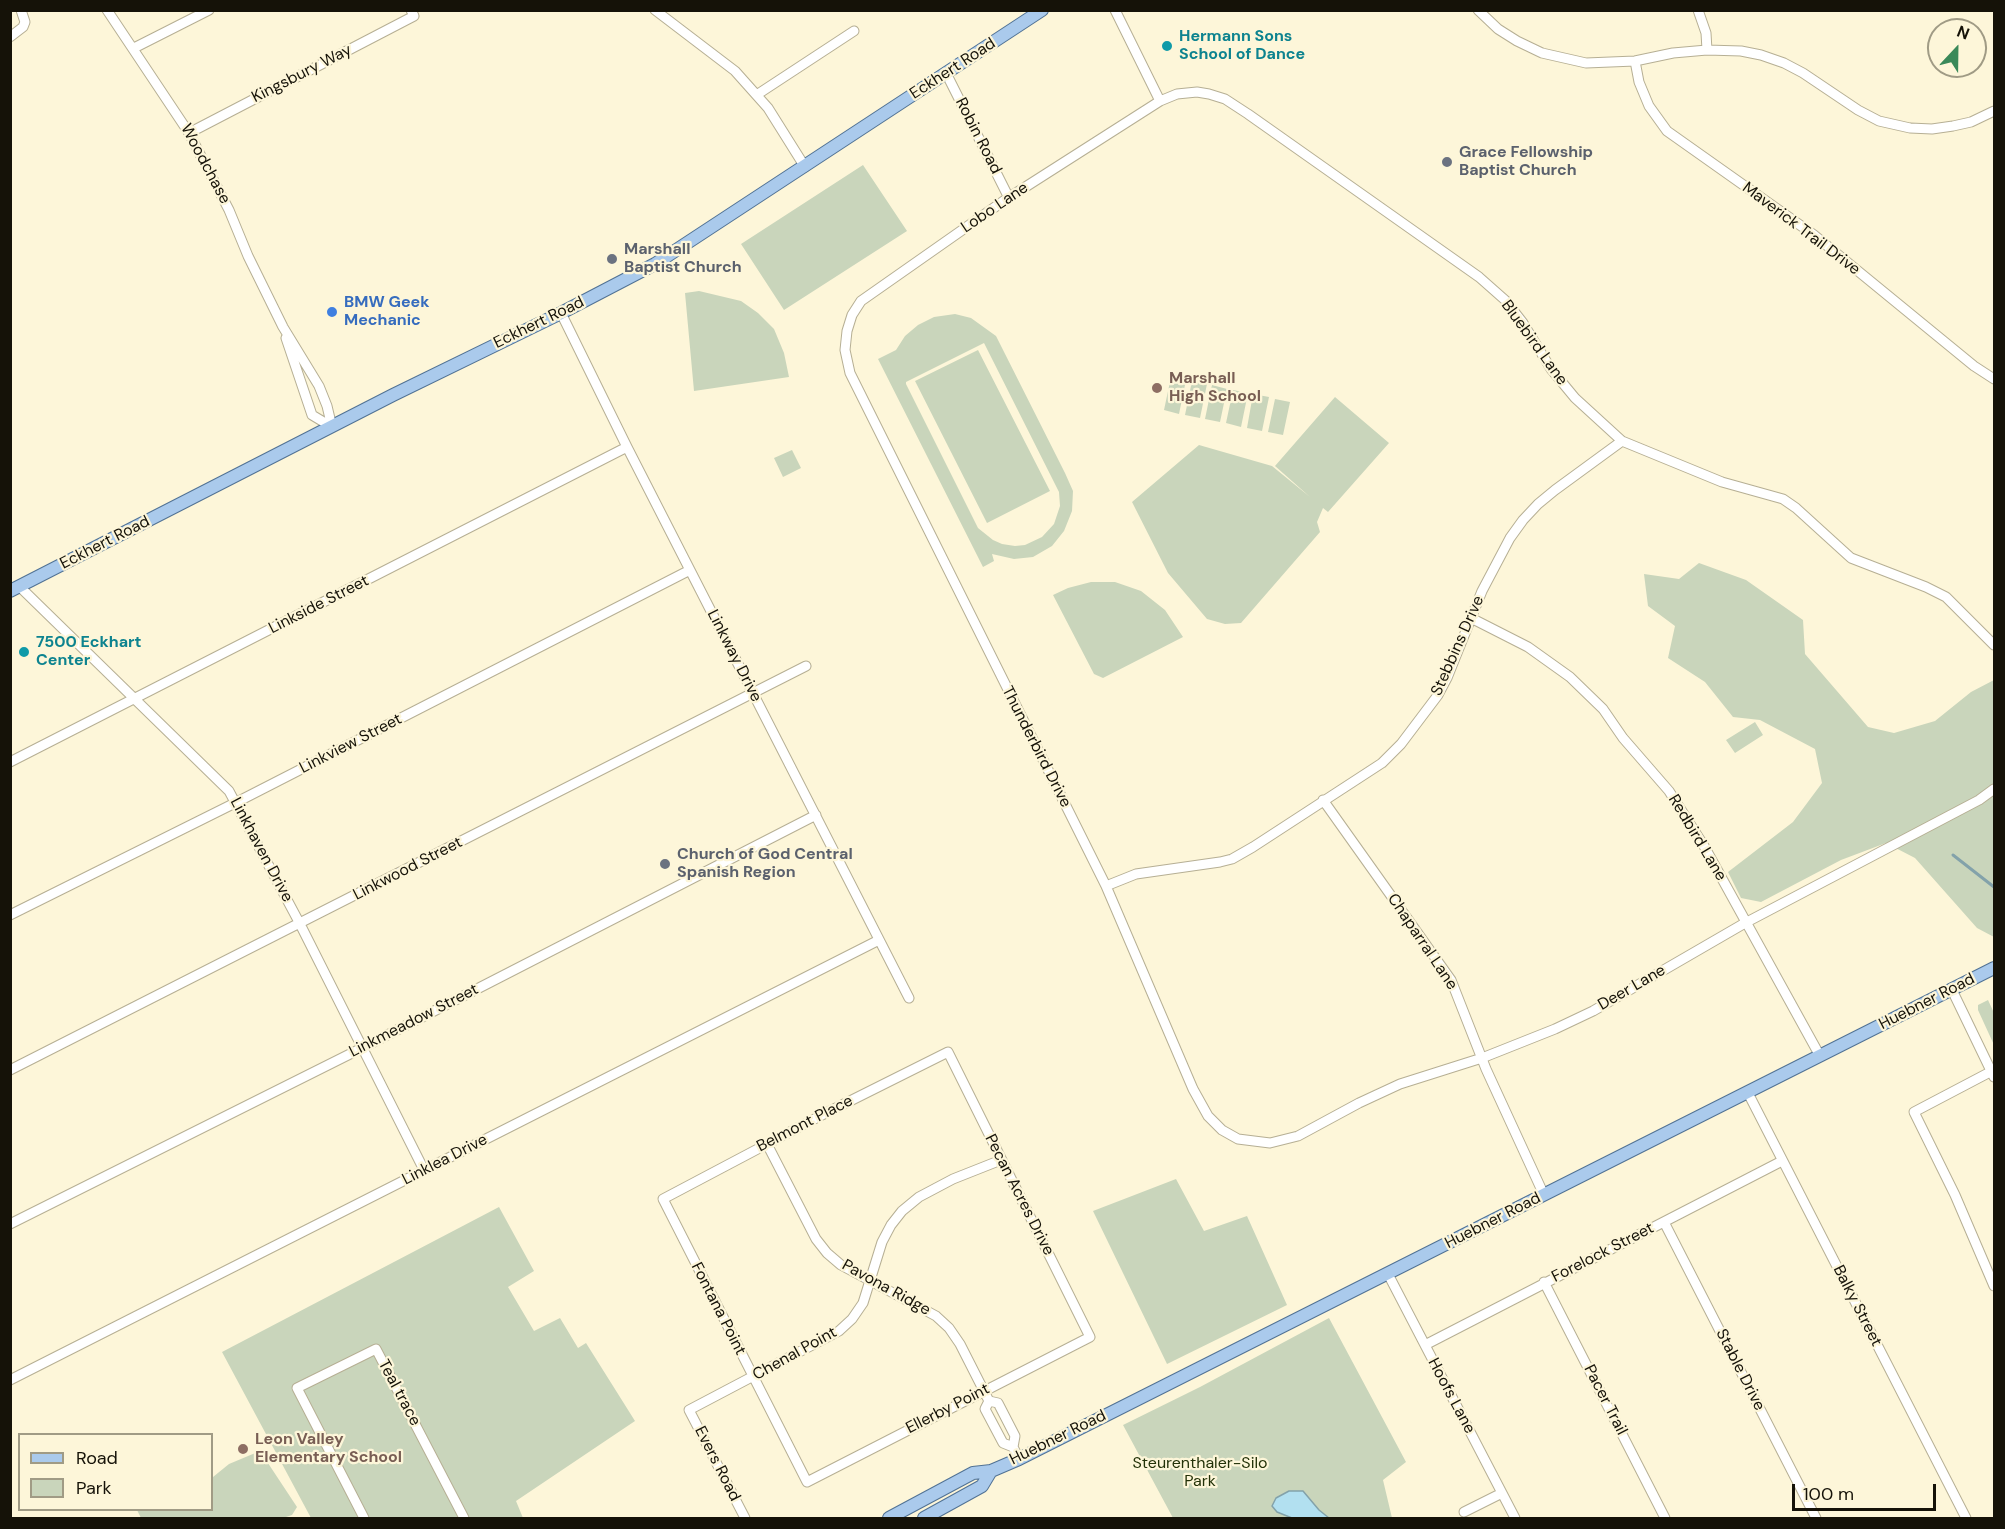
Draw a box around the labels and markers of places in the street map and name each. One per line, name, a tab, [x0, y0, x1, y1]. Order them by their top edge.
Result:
place label: Hermann Sons School of Dance	[1179, 27, 1305, 65]
marker: Hermann Sons School of Dance	[1160, 39, 1174, 53]
place label: Grace Fellowship Baptist Church	[1459, 143, 1593, 181]
marker: Grace Fellowship Baptist Church	[1440, 155, 1454, 169]
place label: Marshall Baptist Church	[624, 240, 742, 278]
marker: Marshall Baptist Church	[605, 252, 619, 266]
place label: BMW Geek Mechanic	[344, 293, 429, 331]
marker: BMW Geek Mechanic	[325, 305, 339, 319]
place label: Marshall High School	[1169, 369, 1261, 407]
marker: Marshall High School	[1150, 381, 1164, 395]
place label: 7500 Eckhart Center	[36, 633, 141, 671]
marker: 7500 Eckhart Center	[17, 645, 31, 659]
place label: Church of God Central Spanish Region	[677, 845, 853, 883]
marker: Church of God Central Spanish Region	[658, 857, 672, 871]
place label: Leon Valley Elementary School	[255, 1430, 402, 1468]
marker: Leon Valley Elementary School	[236, 1442, 250, 1456]

